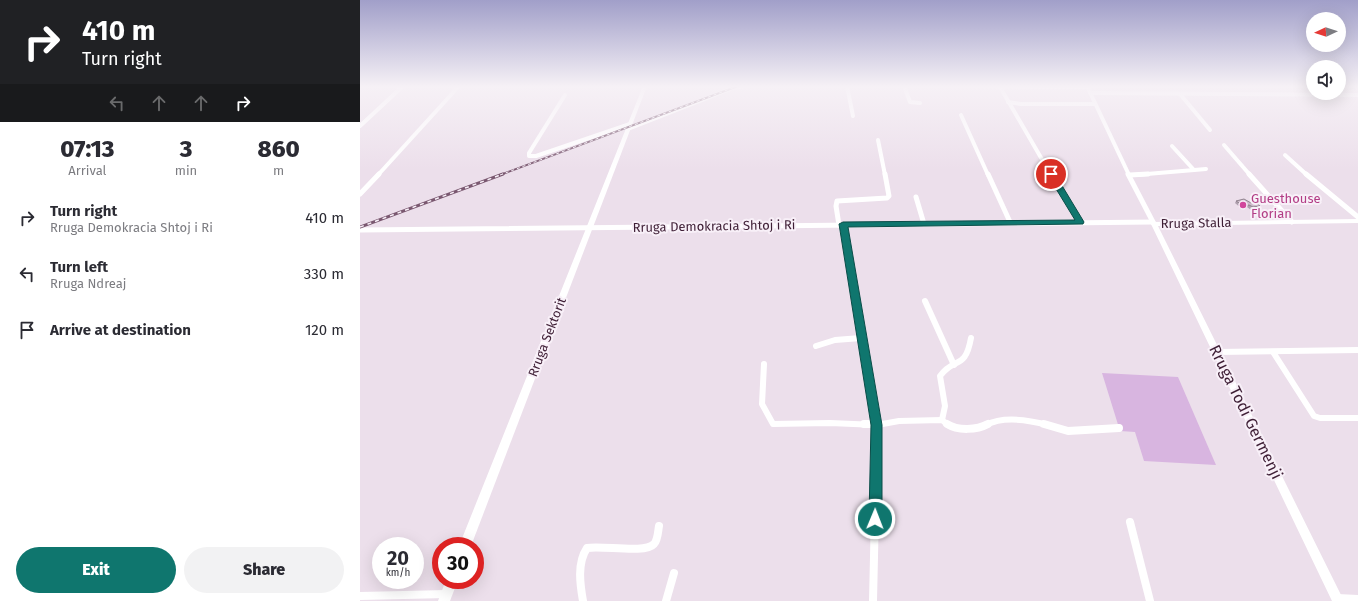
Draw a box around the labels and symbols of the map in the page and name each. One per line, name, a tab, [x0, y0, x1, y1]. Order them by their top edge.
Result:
north arrow	[1306, 12, 1346, 52]
pin	[1034, 157, 1068, 191]
place label: Guesthouse Florian	[1251, 191, 1321, 221]
marker: Guesthouse Florian	[1238, 200, 1248, 210]
street label: Rruga Stalla	[1161, 215, 1231, 231]
street label: Rruga Demokracia Shtoj i Ri	[632, 217, 796, 235]
street label: Rruga Sektorit	[525, 295, 569, 379]
street label: Rruga Todi Germenji	[1205, 342, 1287, 482]
position arrow	[854, 498, 896, 540]
speed limit sign: 30	[432, 537, 484, 589]

